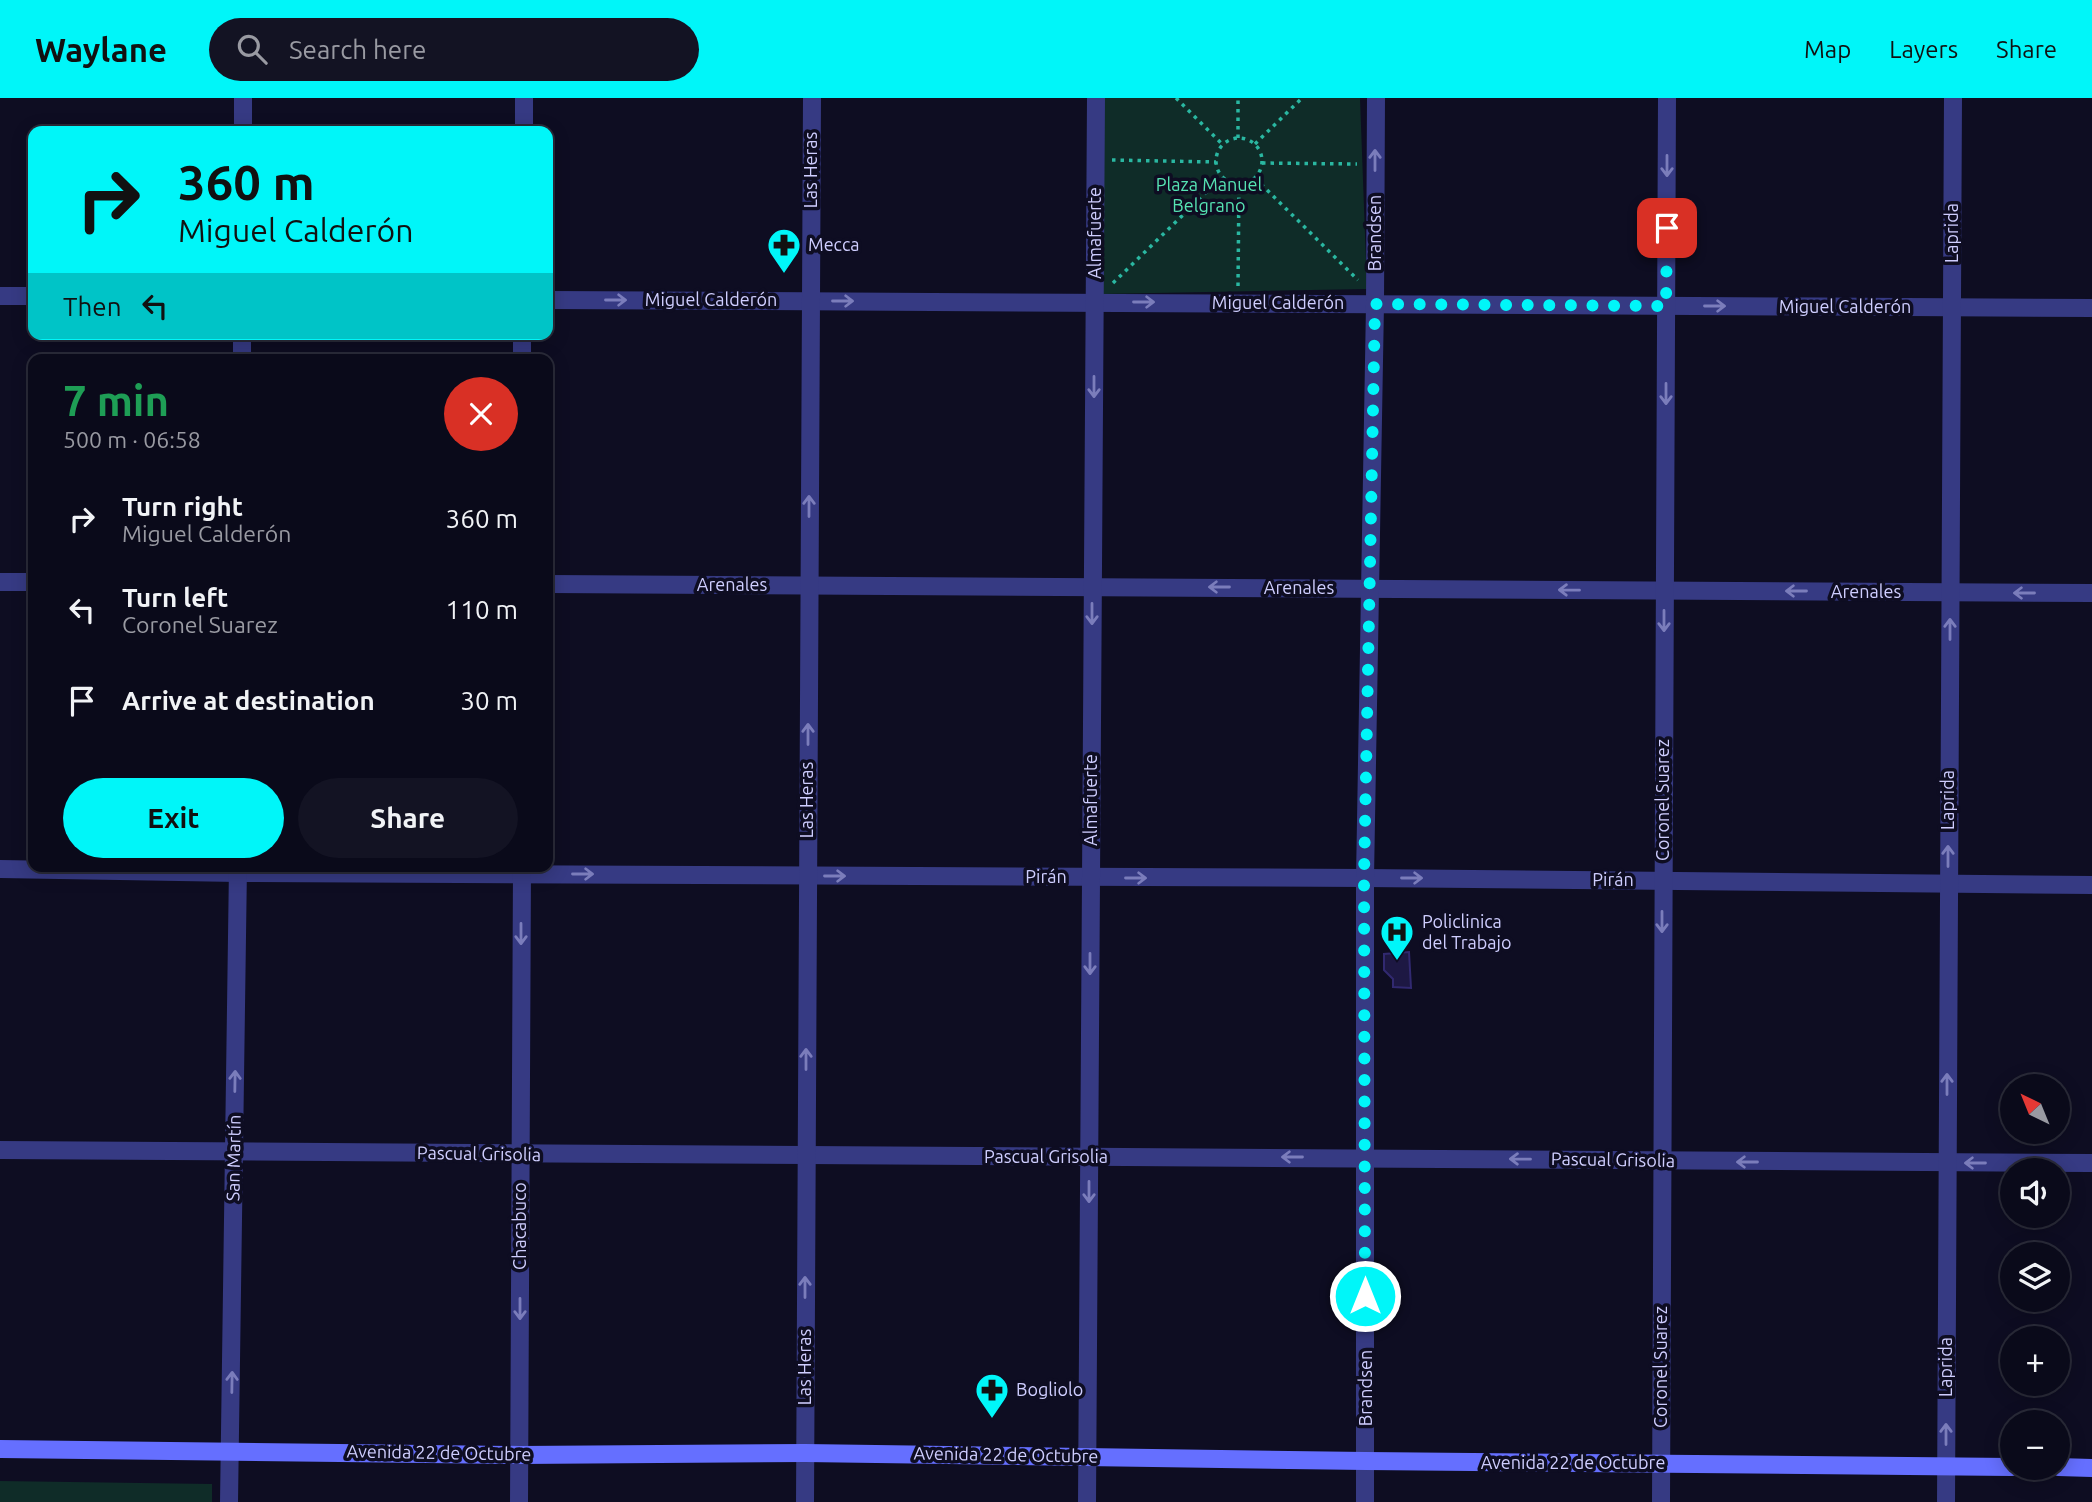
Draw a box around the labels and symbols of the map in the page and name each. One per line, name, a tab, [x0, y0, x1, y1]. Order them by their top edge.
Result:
street label: Las Heras	[800, 131, 820, 208]
one-way arrow	[1368, 149, 1382, 172]
one-way arrow	[1660, 154, 1674, 177]
park label: Plaza Manuel Belgrano	[1156, 174, 1263, 215]
street label: Almafuerte	[1084, 187, 1104, 279]
street label: Brandsen	[1364, 195, 1384, 271]
pin	[1637, 198, 1697, 258]
street label: Laprida	[1941, 203, 1961, 263]
pharmacy icon: Mecca	[765, 226, 803, 275]
place label: Mecca	[808, 234, 859, 254]
street label: Miguel Calderón	[645, 289, 777, 309]
street label: Miguel Calderón	[1212, 292, 1344, 312]
one-way arrow	[604, 293, 627, 307]
one-way arrow	[832, 294, 855, 308]
one-way arrow	[1133, 296, 1156, 309]
street label: Miguel Calderón	[1779, 296, 1911, 316]
one-way arrow	[1703, 299, 1726, 313]
one-way arrow	[1087, 375, 1101, 398]
one-way arrow	[1659, 382, 1673, 405]
one-way arrow	[803, 495, 816, 518]
street label: Arenales	[697, 574, 767, 594]
street label: Arenales	[1264, 577, 1334, 597]
one-way arrow	[1208, 580, 1231, 594]
street label: Arenales	[1831, 581, 1901, 601]
one-way arrow	[1558, 583, 1581, 597]
one-way arrow	[1785, 584, 1808, 598]
one-way arrow	[2013, 586, 2036, 600]
one-way arrow	[1085, 602, 1099, 625]
one-way arrow	[1657, 609, 1671, 632]
one-way arrow	[1943, 618, 1957, 641]
one-way arrow	[801, 723, 815, 746]
street label: Coronel Suarez	[1652, 739, 1672, 861]
street label: Almafuerte	[1080, 754, 1100, 846]
street label: Las Heras	[796, 761, 816, 838]
street label: Laprida	[1937, 770, 1957, 830]
one-way arrow	[1941, 845, 1955, 868]
street label: Pirán	[1025, 866, 1067, 886]
one-way arrow	[571, 867, 594, 881]
one-way arrow	[823, 869, 846, 883]
street label: Pirán	[1592, 869, 1634, 889]
one-way arrow	[1124, 871, 1147, 885]
one-way arrow	[1400, 871, 1423, 885]
one-way arrow	[1655, 910, 1669, 933]
place label: Policlinica del Trabajo	[1422, 911, 1511, 952]
hospital icon: Policlinica del Trabajo	[1378, 913, 1416, 962]
one-way arrow	[514, 923, 528, 946]
one-way arrow	[1083, 952, 1097, 975]
one-way arrow	[799, 1048, 813, 1071]
one-way arrow	[228, 1069, 242, 1092]
one-way arrow	[1940, 1073, 1954, 1096]
north arrow	[2000, 1074, 2070, 1144]
street label: San Martín	[222, 1115, 244, 1201]
street label: Pascual Grisolia	[417, 1142, 541, 1164]
street label: Pascual Grisolia	[984, 1146, 1108, 1166]
street label: Pascual Grisolia	[1551, 1148, 1675, 1170]
one-way arrow	[1281, 1150, 1304, 1164]
one-way arrow	[1509, 1152, 1532, 1166]
one-way arrow	[1736, 1155, 1759, 1168]
one-way arrow	[1964, 1156, 1987, 1170]
one-way arrow	[1082, 1180, 1096, 1203]
street label: Chacabuco	[509, 1182, 529, 1270]
position arrow	[1328, 1259, 1402, 1333]
one-way arrow	[798, 1276, 812, 1299]
one-way arrow	[513, 1297, 527, 1320]
street label: Coronel Suarez	[1650, 1306, 1670, 1428]
street label: Las Heras	[794, 1328, 814, 1405]
street label: Laprida	[1935, 1337, 1955, 1397]
street label: Brandsen	[1355, 1350, 1375, 1426]
one-way arrow	[225, 1370, 238, 1393]
pharmacy icon: Bogliolo	[973, 1371, 1011, 1420]
place label: Bogliolo	[1016, 1379, 1083, 1399]
one-way arrow	[1939, 1423, 1953, 1446]
street label: Avenida 22 de Octubre	[347, 1440, 532, 1464]
street label: Avenida 22 de Octubre	[914, 1442, 1099, 1466]
street label: Avenida 22 de Octubre	[1481, 1452, 1665, 1472]

